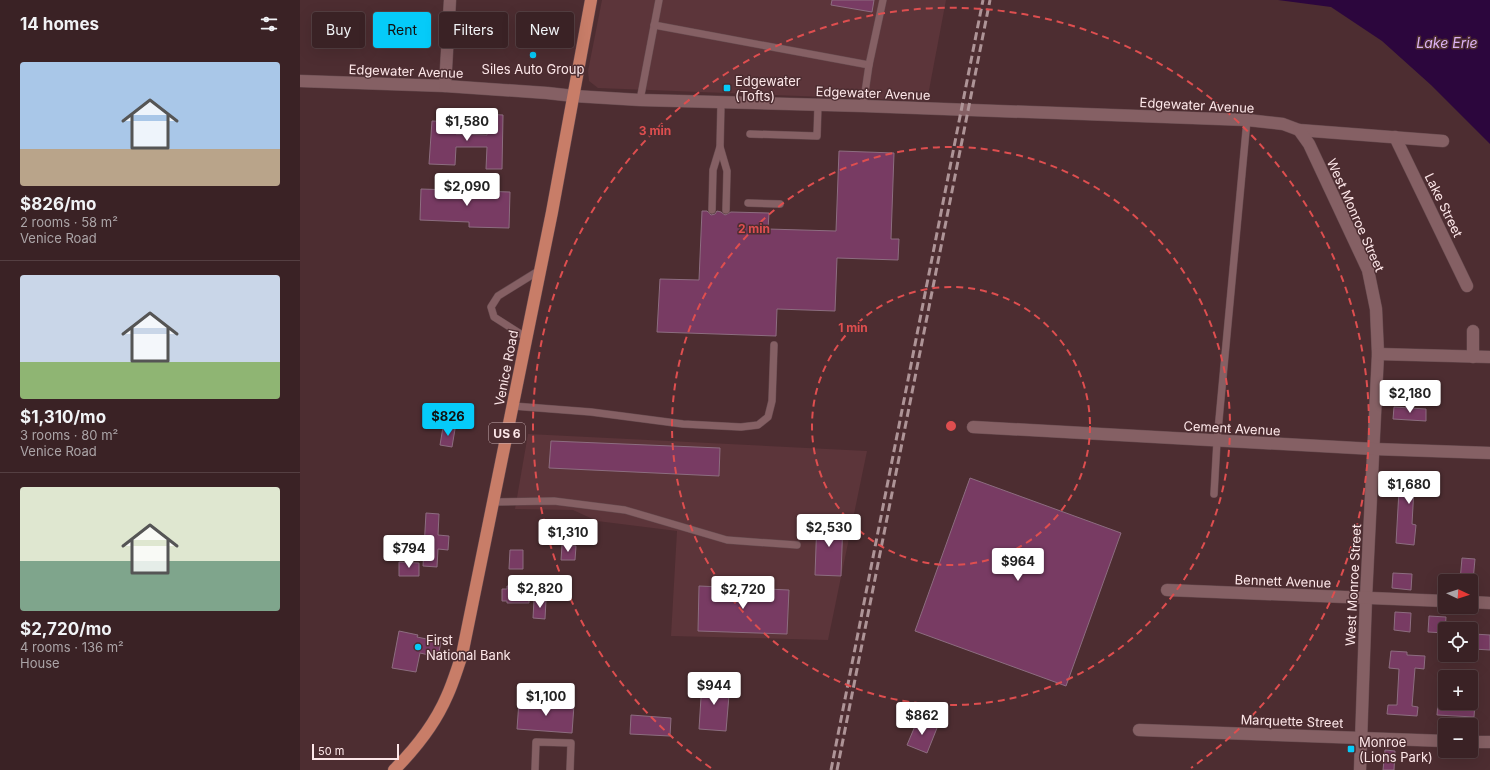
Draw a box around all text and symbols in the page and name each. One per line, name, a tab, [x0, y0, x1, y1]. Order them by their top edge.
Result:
chip: Buy	[312, 12, 365, 48]
chip: Rent	[373, 12, 431, 48]
chip: Filters	[439, 12, 508, 48]
chip: New	[516, 12, 574, 48]
icon: filters	[258, 13, 280, 35]
text: 14 homes	[20, 14, 99, 34]
water label: Lake Erie	[1416, 34, 1478, 51]
marker: Siles Auto Group	[528, 50, 538, 60]
street label: Edgewater Avenue	[348, 61, 464, 81]
place label: Siles Auto Group	[482, 61, 584, 77]
place label: Edgewater (Tofts)	[735, 73, 801, 104]
marker: Edgewater (Tofts)	[722, 83, 732, 93]
street label: Edgewater Avenue	[815, 83, 931, 103]
icon: home	[114, 88, 186, 160]
street label: Edgewater Avenue	[1139, 94, 1255, 116]
pin: $1,580	[434, 108, 500, 142]
text: $1,580	[445, 113, 489, 129]
text: 3 min	[639, 123, 671, 138]
street label: West Monroe Street	[1324, 156, 1388, 274]
street label: Lake Street	[1422, 170, 1466, 240]
pin: $2,090	[434, 173, 500, 207]
text: $2,090	[444, 178, 490, 194]
text: $826/mo	[20, 194, 96, 214]
text: 2 rooms · 58 m²	[20, 214, 118, 230]
text: 2 min	[738, 221, 770, 236]
text: Venice Road	[20, 230, 97, 246]
icon: home	[114, 301, 186, 373]
text: 1 min	[838, 320, 868, 335]
street label: Venice Road	[491, 329, 521, 407]
pin: $2,180	[1377, 380, 1443, 414]
text: $2,180	[1389, 385, 1431, 401]
pin: $826	[424, 403, 472, 437]
text: $1,310/mo	[20, 407, 106, 427]
text: $826	[431, 408, 465, 424]
street label: Cement Avenue	[1183, 417, 1281, 439]
centre of rings	[944, 419, 958, 433]
road number: US 6	[489, 423, 525, 443]
text: 3 rooms · 80 m²	[20, 427, 118, 443]
text: Venice Road	[20, 443, 97, 459]
pin: $1,680	[1376, 471, 1442, 505]
text: $1,680	[1387, 476, 1431, 492]
icon: home	[114, 513, 186, 585]
pin: $2,530	[796, 514, 862, 548]
pin: $1,310	[535, 519, 601, 553]
text: $2,530	[806, 519, 852, 535]
text: $1,310	[548, 524, 588, 540]
street label: West Monroe Street	[1342, 524, 1364, 646]
pin: $794	[385, 535, 433, 569]
text: $794	[392, 540, 426, 556]
pin: $964	[994, 548, 1042, 582]
text: $964	[1001, 553, 1035, 569]
street label: Bennett Avenue	[1234, 571, 1332, 591]
north arrow	[1438, 574, 1478, 614]
map controls	[1438, 574, 1478, 758]
pin: $2,820	[507, 575, 573, 609]
pin: $2,720	[710, 576, 776, 610]
text: $2,820	[517, 580, 563, 596]
text: $2,720	[720, 581, 766, 597]
text: $2,720/mo	[20, 619, 112, 639]
button: locate	[1438, 622, 1478, 662]
place label: First National Bank	[426, 632, 511, 663]
text: 4 rooms · 136 m²	[20, 639, 124, 655]
marker: First National Bank	[413, 642, 423, 652]
text: House	[20, 655, 60, 671]
button: +	[1438, 670, 1478, 710]
pin: $944	[690, 672, 738, 706]
text: $944	[697, 677, 731, 693]
pin: $1,100	[513, 683, 579, 717]
text: $1,100	[526, 688, 566, 704]
pin: $862	[898, 702, 946, 736]
text: $862	[905, 707, 939, 723]
street label: Marquette Street	[1240, 711, 1344, 731]
button: −	[1438, 718, 1478, 758]
place label: Monroe (Lions Park)	[1359, 734, 1433, 765]
scale bar	[312, 742, 399, 761]
text: 50 m	[318, 744, 344, 758]
marker: Monroe (Lions Park)	[1346, 744, 1356, 754]

